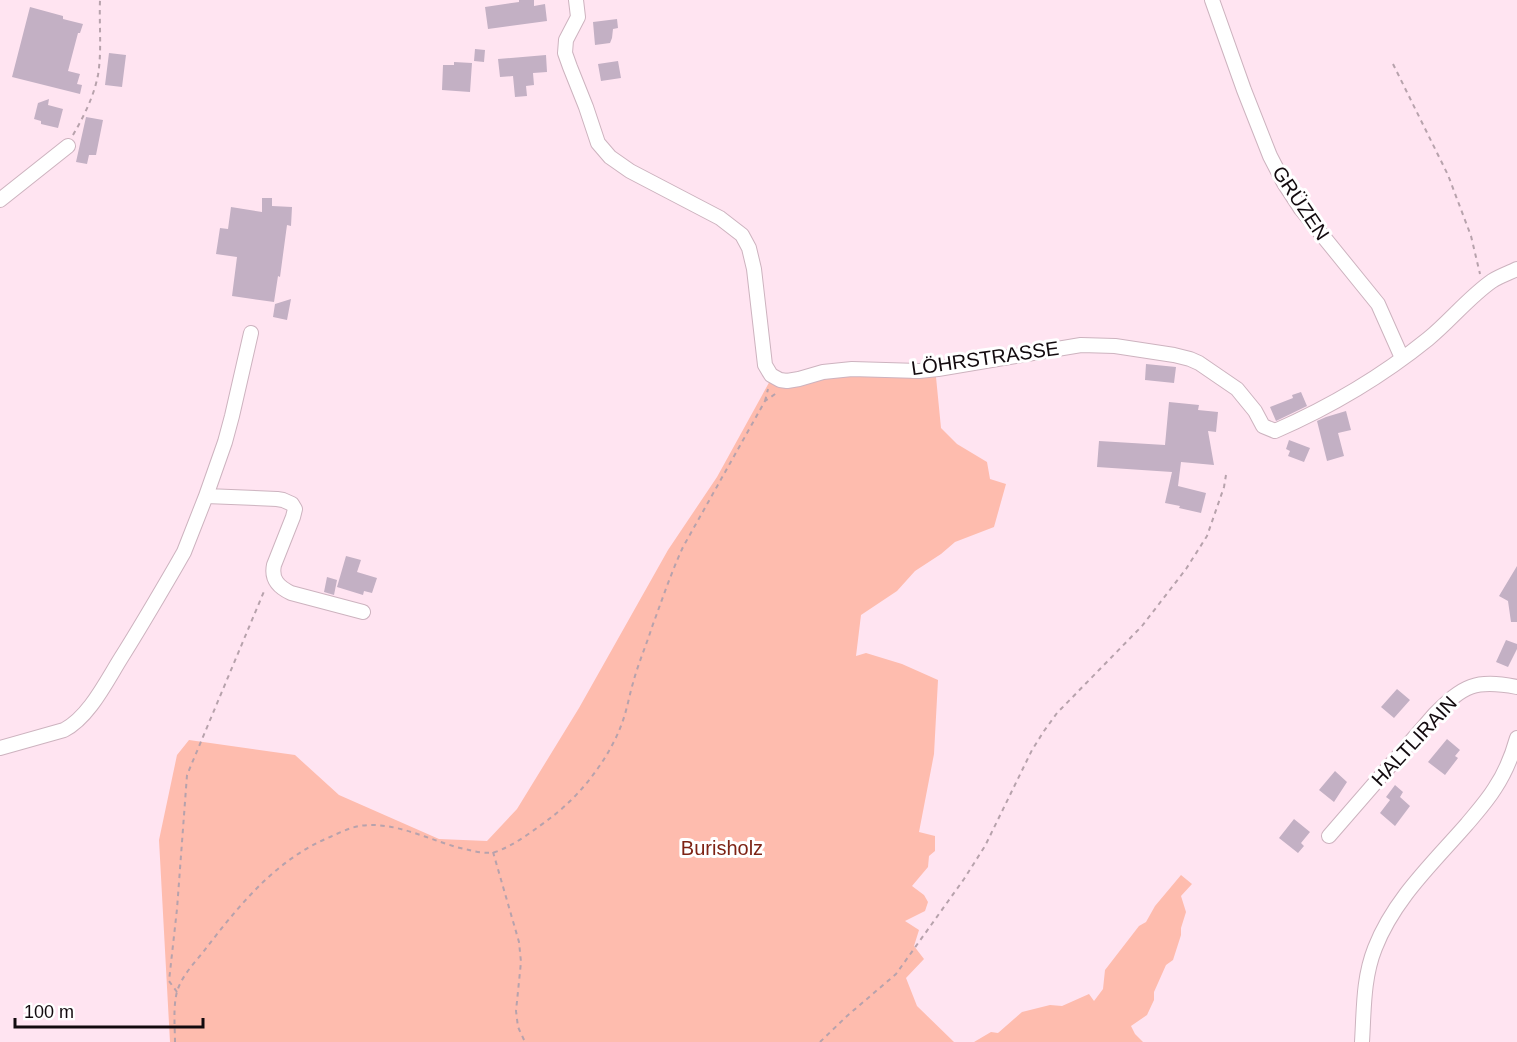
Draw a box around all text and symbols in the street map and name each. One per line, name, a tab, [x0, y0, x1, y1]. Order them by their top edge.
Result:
street label: GRÜZEN	[1268, 162, 1334, 244]
street label: LÖHRSTRASSE	[910, 337, 1060, 379]
street label: HALTLIRAIN	[1367, 692, 1461, 790]
park label: Burisholz	[681, 837, 763, 859]
scale bar	[15, 991, 202, 1029]
text: 100 m	[24, 1002, 74, 1022]

